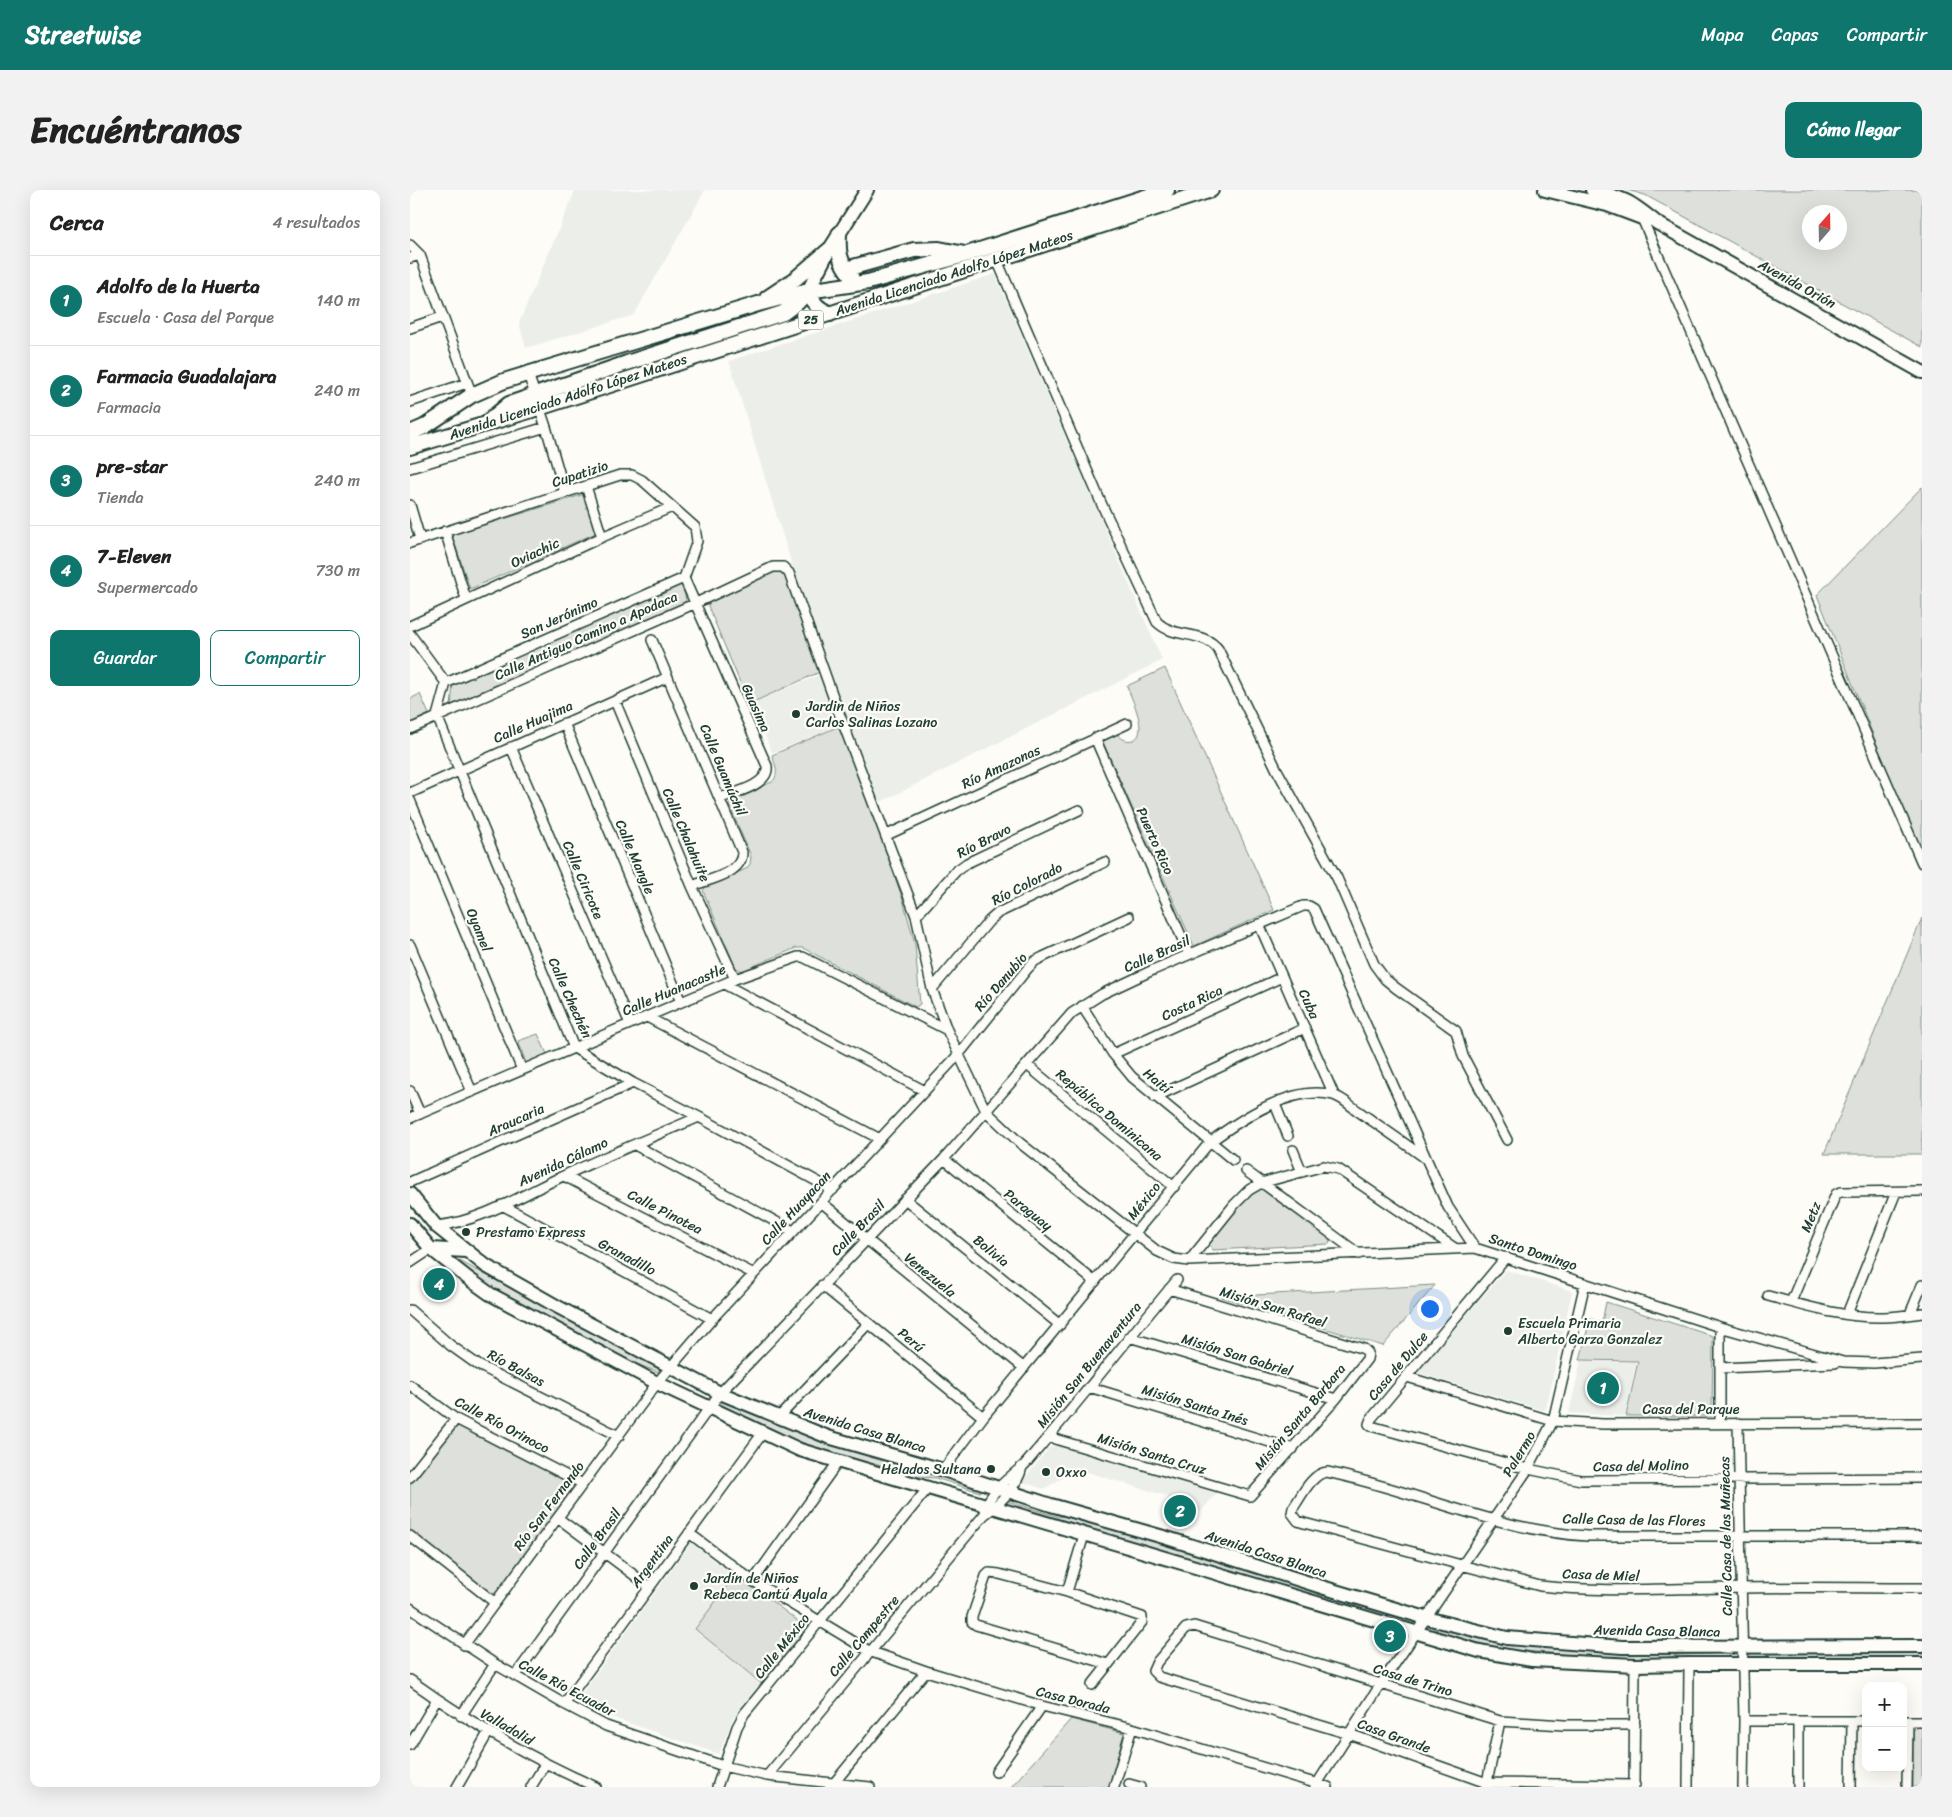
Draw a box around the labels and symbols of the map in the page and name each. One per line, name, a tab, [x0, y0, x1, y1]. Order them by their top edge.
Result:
north arrow	[1802, 205, 1847, 250]
street label: Avenida Licenciado Adolfo López Mateos	[831, 222, 1077, 324]
street label: Avenida Orión	[1753, 252, 1841, 316]
road number: 25	[798, 310, 824, 330]
street label: Avenida Licenciado Adolfo López Mateos	[445, 346, 691, 448]
street label: Cupatizio	[548, 453, 612, 495]
street label: Oviachic	[506, 531, 564, 575]
street label: Calle Antiguo Camino a Apodaca	[490, 584, 682, 688]
street label: San Jerónimo	[516, 590, 602, 646]
street label: Guasima	[734, 679, 778, 737]
street label: Calle Huajima	[489, 693, 577, 751]
place label: Jardin de Niños Carlos Salinas Lozano	[805, 694, 937, 735]
marker: Jardin de Niños Carlos Salinas Lozano	[790, 708, 802, 720]
street label: Calle Guamúchil	[692, 720, 754, 821]
street label: Río Amazonas	[957, 738, 1045, 796]
street label: Calle Chalahuite	[655, 784, 717, 886]
street label: Puerto Rico	[1129, 803, 1181, 879]
street label: Calle Mangle	[608, 816, 662, 898]
street label: Río Bravo	[952, 817, 1016, 865]
street label: Calle Ciricote	[555, 837, 611, 924]
street label: Río Colorado	[987, 855, 1067, 913]
street label: Oyamel	[459, 904, 499, 957]
street label: Calle Brasil	[1120, 928, 1195, 980]
street label: Río Danubio	[968, 947, 1034, 1017]
street label: Calle Chechén	[541, 953, 599, 1043]
street label: Calle Huanacastle	[618, 957, 730, 1023]
street label: Costa Rica	[1157, 978, 1227, 1028]
street label: Cuba	[1291, 985, 1327, 1024]
street label: República Dominicana	[1050, 1062, 1169, 1168]
street label: Haití	[1137, 1062, 1178, 1102]
street label: Araucaria	[483, 1096, 549, 1144]
street label: Avenida Cálamo	[513, 1130, 612, 1194]
street label: Calle Huayacan	[755, 1164, 838, 1251]
street label: México	[1121, 1176, 1167, 1226]
street label: Calle Pinotea	[623, 1182, 707, 1242]
street label: Paraguay	[998, 1182, 1059, 1238]
street label: Calle Brasil	[824, 1193, 892, 1262]
street label: Metz	[1794, 1197, 1829, 1236]
place label: Prestamo Express	[476, 1220, 586, 1245]
marker: Prestamo Express	[460, 1226, 472, 1238]
street label: Santo Domingo	[1485, 1226, 1581, 1278]
street label: Bolivia	[967, 1228, 1015, 1274]
street label: Granadillo	[594, 1231, 660, 1283]
street label: Venezuela	[898, 1246, 963, 1305]
pin: 4	[423, 1265, 455, 1303]
street label: Misión San Rafael	[1217, 1279, 1330, 1335]
street label: Misión San Buenaventura	[1030, 1296, 1148, 1434]
your location	[1417, 1296, 1443, 1322]
place label: Escuela Primaria Alberto Garza Gonzalez	[1517, 1311, 1663, 1352]
street label: Perú	[892, 1321, 930, 1359]
marker: Escuela Primaria Alberto Garza Gonzalez	[1502, 1325, 1514, 1337]
street label: Misión San Gabriel	[1178, 1326, 1296, 1384]
street label: Casa de Dulce	[1361, 1326, 1435, 1406]
street label: Río Balsas	[483, 1342, 550, 1394]
street label: Misión Santa Barbara	[1248, 1358, 1352, 1476]
pin: 1	[1587, 1369, 1619, 1407]
street label: Misión Santa Inés	[1139, 1377, 1252, 1433]
street label: Calle Río Orinoco	[450, 1389, 554, 1461]
street label: Casa del Parque	[1643, 1397, 1740, 1422]
street label: Avenida Casa Blanca	[800, 1399, 929, 1460]
street label: Misión Santa Cruz	[1094, 1426, 1210, 1483]
street label: Palermo	[1495, 1426, 1543, 1482]
street label: Casa del Molino	[1593, 1453, 1689, 1479]
street label: Calle Casa de las Muñecas	[1712, 1455, 1740, 1616]
street label: Río San Fernando	[507, 1456, 591, 1556]
place label: Helados Sultana	[881, 1457, 981, 1482]
place label: Oxxo	[1056, 1460, 1087, 1485]
marker: Helados Sultana	[985, 1463, 997, 1475]
marker: Oxxo	[1040, 1466, 1052, 1478]
pin: 2	[1164, 1492, 1196, 1530]
street label: Calle Brasil	[566, 1502, 628, 1575]
street label: Calle Casa de las Flores	[1562, 1506, 1706, 1534]
street label: Avenida Casa Blanca	[1201, 1522, 1330, 1585]
street label: Argentina	[623, 1529, 680, 1594]
street label: Casa de Miel	[1562, 1561, 1641, 1589]
place label: Jardín de Niños Rebeca Cantú Ayala	[703, 1566, 828, 1607]
marker: Jardín de Niños Rebeca Cantú Ayala	[688, 1580, 700, 1592]
street label: Calle Campestre	[822, 1589, 906, 1683]
street label: Calle México	[747, 1607, 817, 1685]
pin: 3	[1374, 1617, 1406, 1655]
street label: Avenida Casa Blanca	[1592, 1617, 1721, 1645]
street label: Calle Río Ecuador	[514, 1652, 621, 1725]
street label: Casa de Trino	[1370, 1656, 1456, 1704]
street label: Casa Dorada	[1033, 1679, 1114, 1721]
street label: Valladolid	[475, 1701, 540, 1753]
street label: Casa Grande	[1354, 1711, 1434, 1761]

